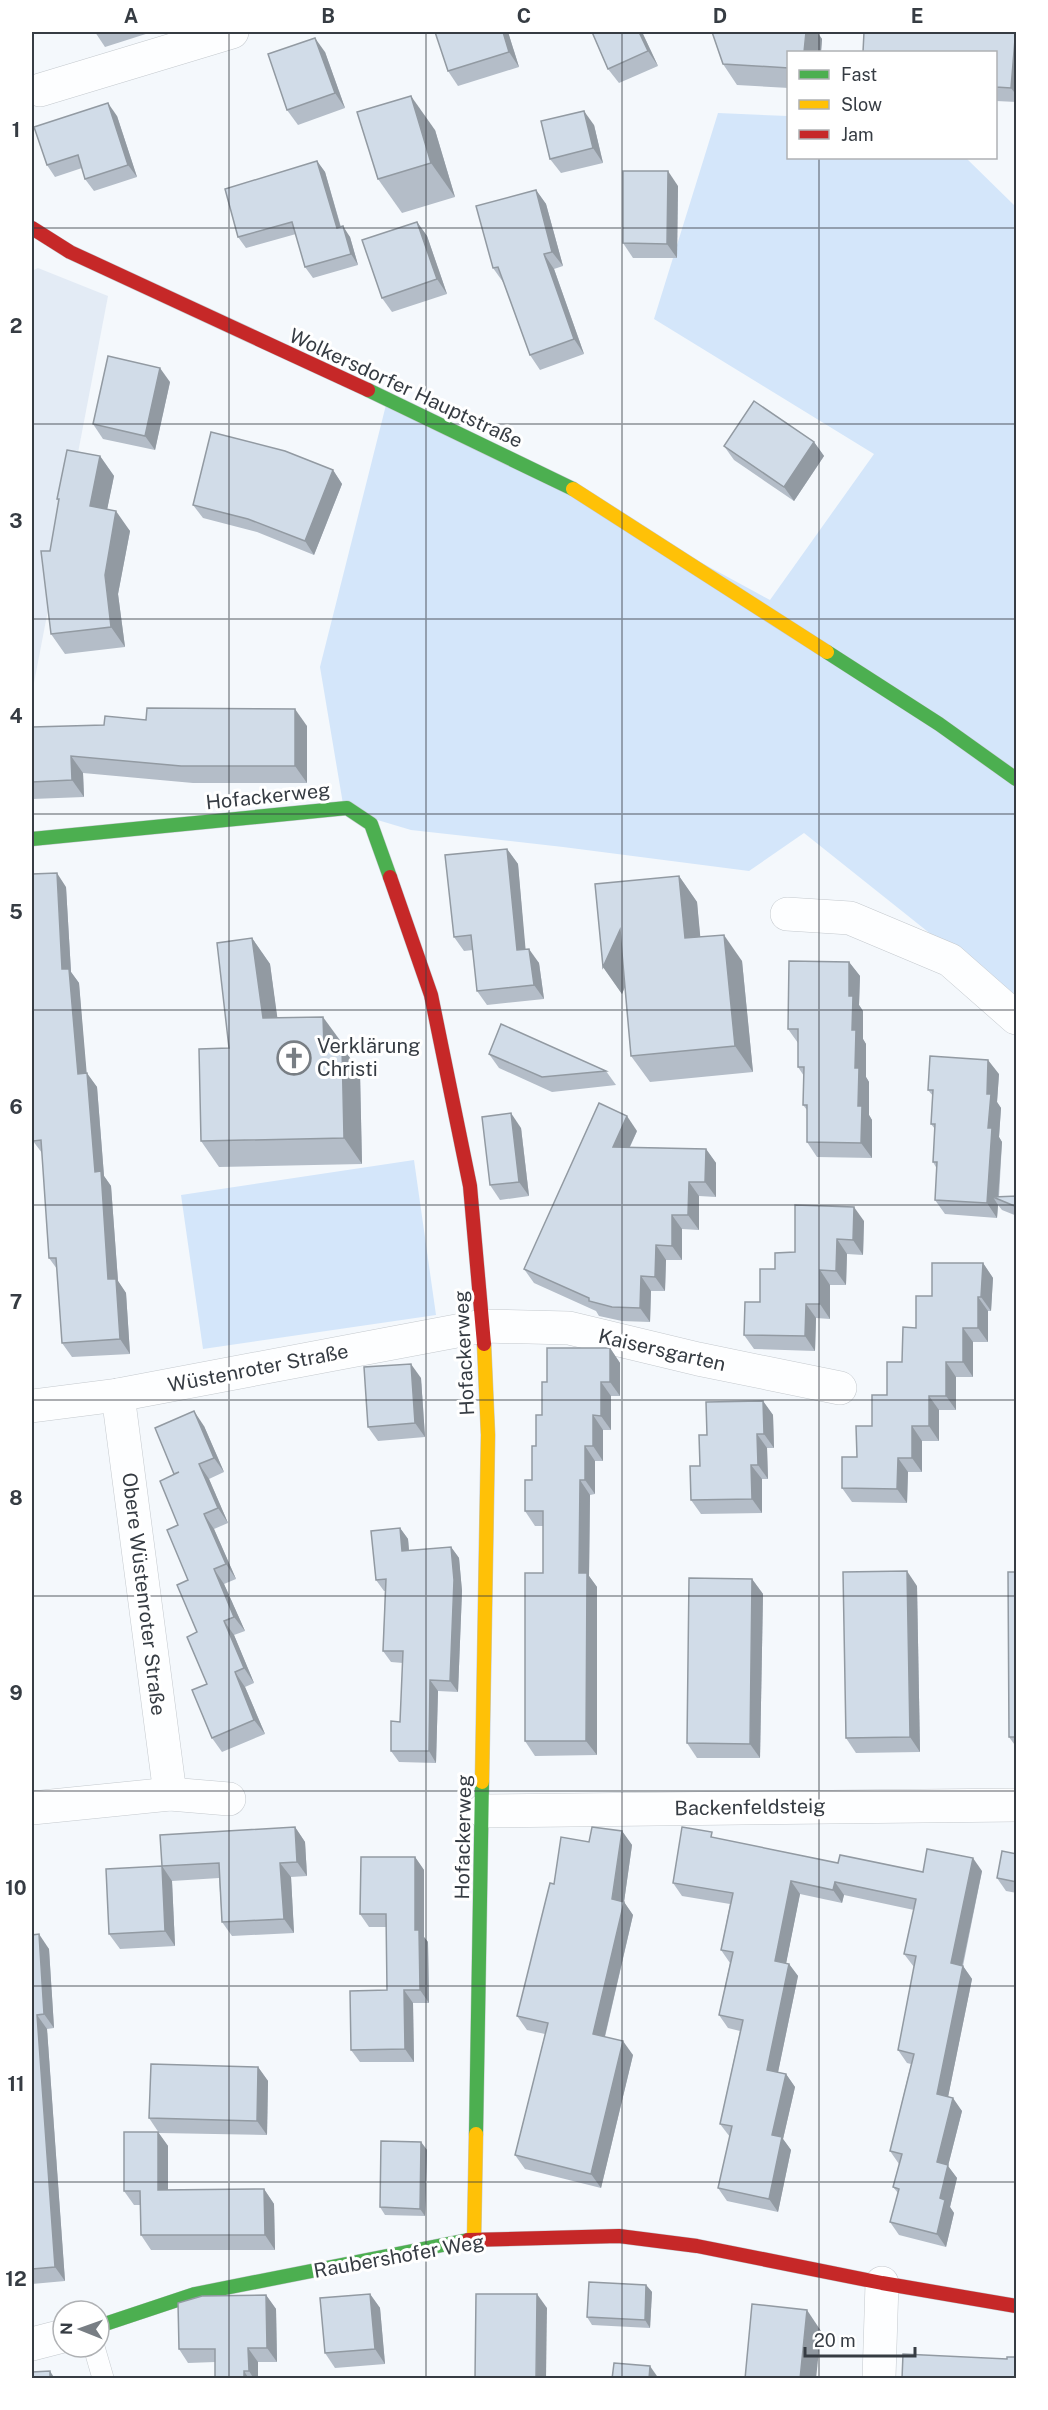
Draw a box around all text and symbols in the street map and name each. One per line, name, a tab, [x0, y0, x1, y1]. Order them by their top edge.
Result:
text: A	[124, 4, 138, 28]
text: B	[321, 4, 335, 28]
text: C	[517, 4, 531, 28]
text: D	[713, 4, 727, 28]
text: E	[911, 4, 923, 28]
legend	[787, 51, 997, 159]
text: Fast	[841, 64, 877, 85]
text: Slow	[841, 94, 882, 115]
text: 1	[12, 118, 20, 142]
text: Jam	[841, 124, 874, 145]
text: 2	[10, 314, 22, 338]
street label: Wolkersdorfer Hauptstraße	[285, 323, 527, 453]
text: 3	[9, 509, 23, 533]
text: 4	[9, 704, 23, 728]
street label: Hofackerweg	[205, 778, 331, 814]
text: 5	[9, 900, 23, 924]
place label: Verklärung Christi	[317, 1034, 421, 1081]
church icon: Verklärung Christi	[276, 1040, 312, 1076]
text: 6	[9, 1095, 23, 1119]
text: 7	[10, 1290, 22, 1314]
street label: Hofackerweg	[449, 1290, 479, 1416]
street label: Kaisersgarten	[596, 1324, 728, 1376]
street label: Wüstenroter Straße	[166, 1339, 350, 1397]
street label: Obere Wüstenroter Straße	[117, 1471, 171, 1717]
text: 8	[9, 1486, 23, 1510]
text: 9	[9, 1681, 23, 1705]
street label: Hofackerweg	[450, 1774, 476, 1900]
street label: Backenfeldsteig	[674, 1794, 826, 1820]
text: 10	[5, 1876, 27, 1900]
text: 11	[7, 2072, 25, 2096]
street label: Raubershofer Weg	[312, 2229, 486, 2283]
text: 12	[5, 2267, 27, 2291]
north arrow	[51, 2299, 111, 2359]
scale bar	[805, 2320, 914, 2358]
text: N	[57, 2322, 76, 2335]
text: 20 m	[814, 2330, 856, 2351]

